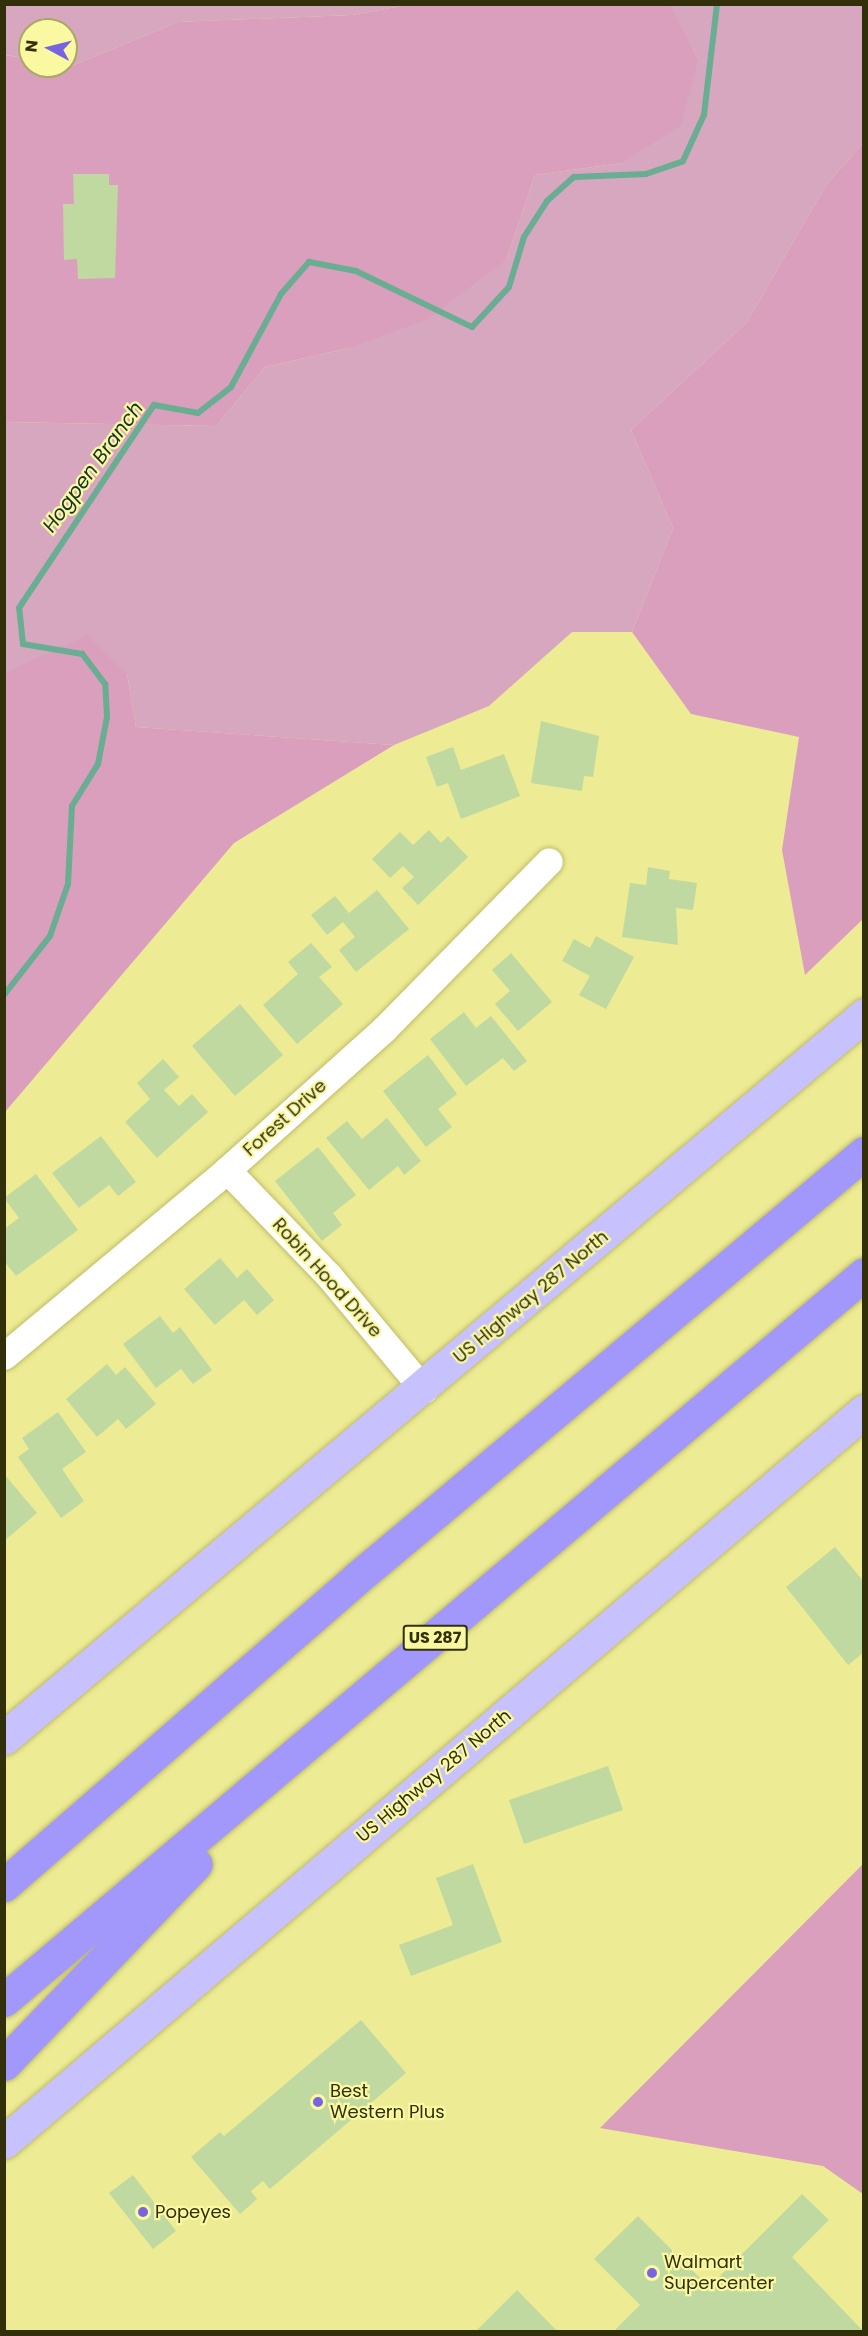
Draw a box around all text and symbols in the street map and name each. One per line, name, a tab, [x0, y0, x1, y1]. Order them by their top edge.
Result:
north arrow	[18, 18, 78, 78]
text: N	[19, 39, 44, 53]
water label: Hogpen Branch	[38, 397, 148, 537]
street label: Forest Drive	[239, 1075, 331, 1161]
street label: Robin Hood Drive	[268, 1214, 386, 1342]
street label: US Highway 287 North	[449, 1226, 613, 1368]
road number: US 287	[402, 1625, 468, 1651]
street label: US Highway 287 North	[352, 1705, 516, 1847]
place label: Best Western Plus	[330, 2081, 445, 2124]
marker: Best Western Plus	[311, 2095, 325, 2109]
place label: Popeyes	[155, 2201, 231, 2223]
marker: Popeyes	[136, 2205, 150, 2219]
place label: Walmart Supercenter	[664, 2252, 774, 2294]
marker: Walmart Supercenter	[645, 2266, 659, 2280]

